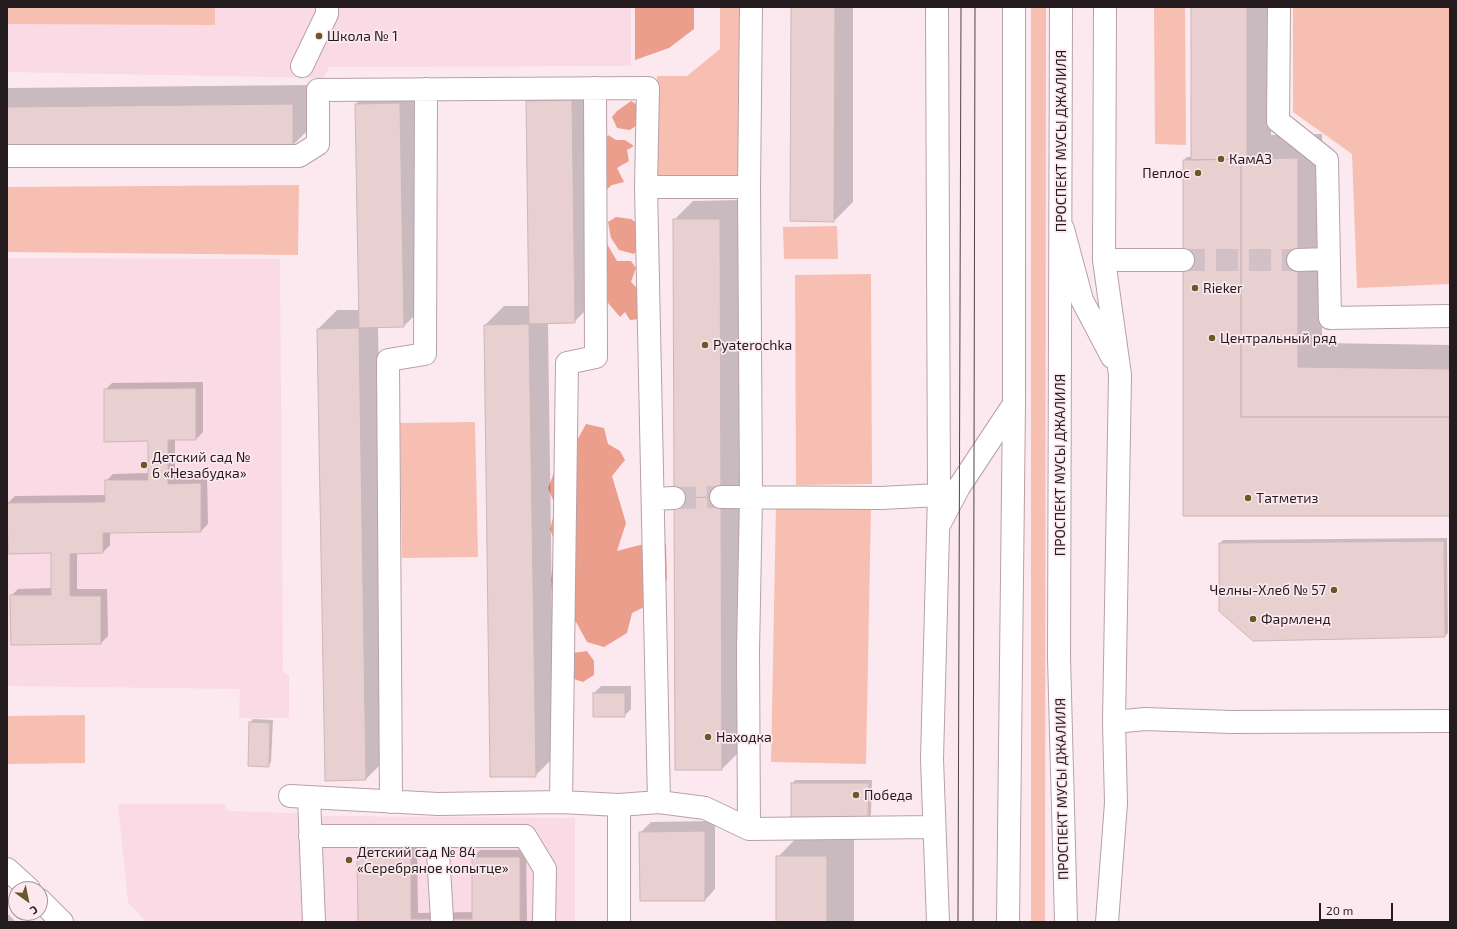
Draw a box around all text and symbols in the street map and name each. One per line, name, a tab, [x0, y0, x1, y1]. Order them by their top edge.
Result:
place label: Школа № 1	[327, 28, 398, 44]
marker: Школа № 1	[314, 31, 324, 41]
street label: ПРОСПЕКТ МУСЫ ДЖАЛИЛЯ	[1053, 50, 1069, 232]
place label: КамАЗ	[1229, 151, 1272, 167]
marker: КамАЗ	[1216, 154, 1226, 164]
place label: Пеплос	[1142, 165, 1190, 181]
marker: Пеплос	[1193, 168, 1203, 178]
place label: Rieker	[1203, 280, 1243, 296]
marker: Rieker	[1190, 283, 1200, 293]
place label: Центральный ряд	[1220, 330, 1337, 346]
marker: Центральный ряд	[1207, 333, 1217, 343]
place label: Pyaterochka	[713, 337, 792, 353]
marker: Pyaterochka	[700, 340, 710, 350]
street label: ПРОСПЕКТ МУСЫ ДЖАЛИЛЯ	[1052, 374, 1068, 556]
place label: Детский сад № 6 «Незабудка»	[152, 449, 251, 482]
marker: Детский сад № 6 «Незабудка»	[139, 460, 149, 470]
place label: Татметиз	[1256, 490, 1318, 506]
marker: Татметиз	[1243, 493, 1253, 503]
place label: Челны-Хлеб № 57	[1210, 582, 1326, 598]
marker: Челны-Хлеб № 57	[1329, 585, 1339, 595]
place label: Фармленд	[1261, 611, 1331, 627]
marker: Фармленд	[1248, 614, 1258, 624]
street label: ПРОСПЕКТ МУСЫ ДЖАЛИЛЯ	[1052, 698, 1072, 880]
place label: Находка	[716, 729, 772, 745]
marker: Находка	[703, 732, 713, 742]
place label: Победа	[864, 787, 913, 803]
marker: Победа	[851, 790, 861, 800]
place label: Детский сад № 84 «Серебряное копытце»	[357, 844, 509, 876]
marker: Детский сад № 84 «Серебряное копытце»	[344, 855, 354, 865]
north arrow	[8, 881, 48, 921]
scale bar	[1321, 895, 1395, 921]
text: С	[28, 903, 41, 918]
text: 20 m	[1326, 903, 1353, 917]

